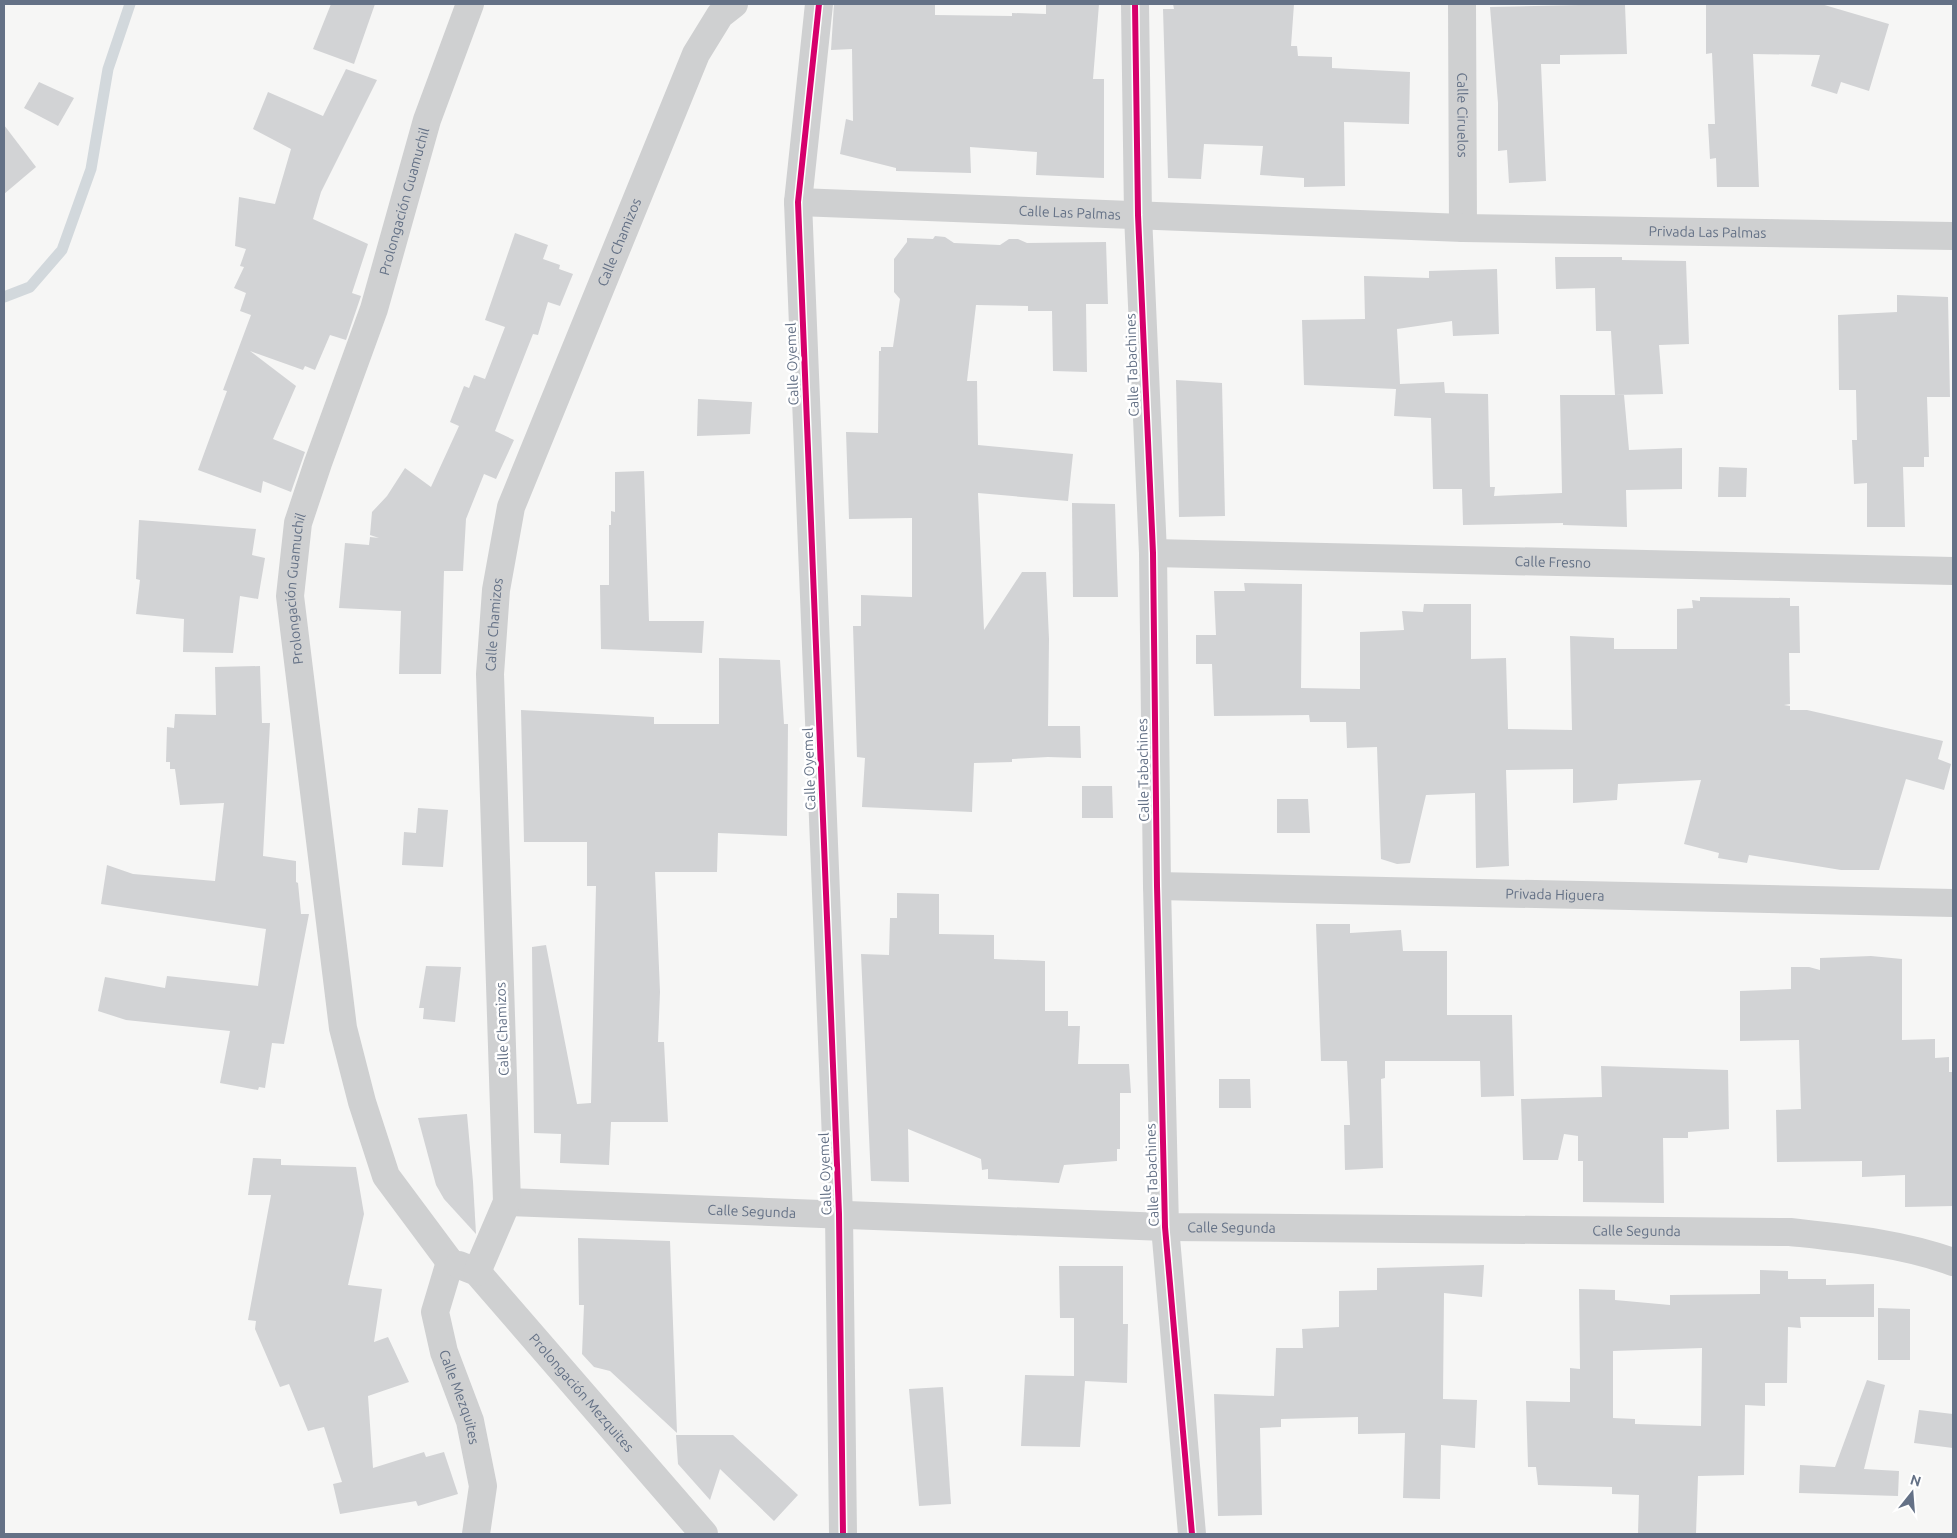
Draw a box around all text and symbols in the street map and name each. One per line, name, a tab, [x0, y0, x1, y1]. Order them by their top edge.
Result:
street label: Calle Ciruelos	[1454, 72, 1471, 158]
street label: Prolongación Guamuchil	[376, 125, 433, 277]
street label: Calle Chamizos	[594, 196, 644, 289]
street label: Calle Las Palmas	[1018, 203, 1121, 223]
street label: Privada Las Palmas	[1648, 223, 1767, 241]
street label: Calle Tabachines	[1122, 313, 1142, 417]
street label: Calle Oyemel	[783, 322, 801, 406]
street label: Prolongación Guamuchil	[282, 510, 309, 665]
street label: Calle Fresno	[1514, 553, 1591, 571]
street label: Calle Chamizos	[482, 576, 506, 672]
street label: Calle Tabachines	[1134, 718, 1152, 822]
street label: Calle Oyemel	[800, 727, 818, 811]
street label: Privada Higuera	[1505, 885, 1605, 904]
street label: Calle Chamizos	[492, 982, 512, 1076]
street label: Calle Tabachines	[1142, 1123, 1162, 1227]
street label: Calle Oyemel	[816, 1132, 834, 1216]
street label: Calle Segunda	[707, 1202, 796, 1221]
street label: Calle Segunda	[1187, 1219, 1276, 1236]
street label: Calle Segunda	[1592, 1222, 1681, 1239]
street label: Prolongación Mezquites	[526, 1330, 637, 1455]
street label: Calle Mezquites	[436, 1347, 482, 1446]
north arrow	[1887, 1468, 1937, 1518]
text: N	[1908, 1471, 1923, 1490]

